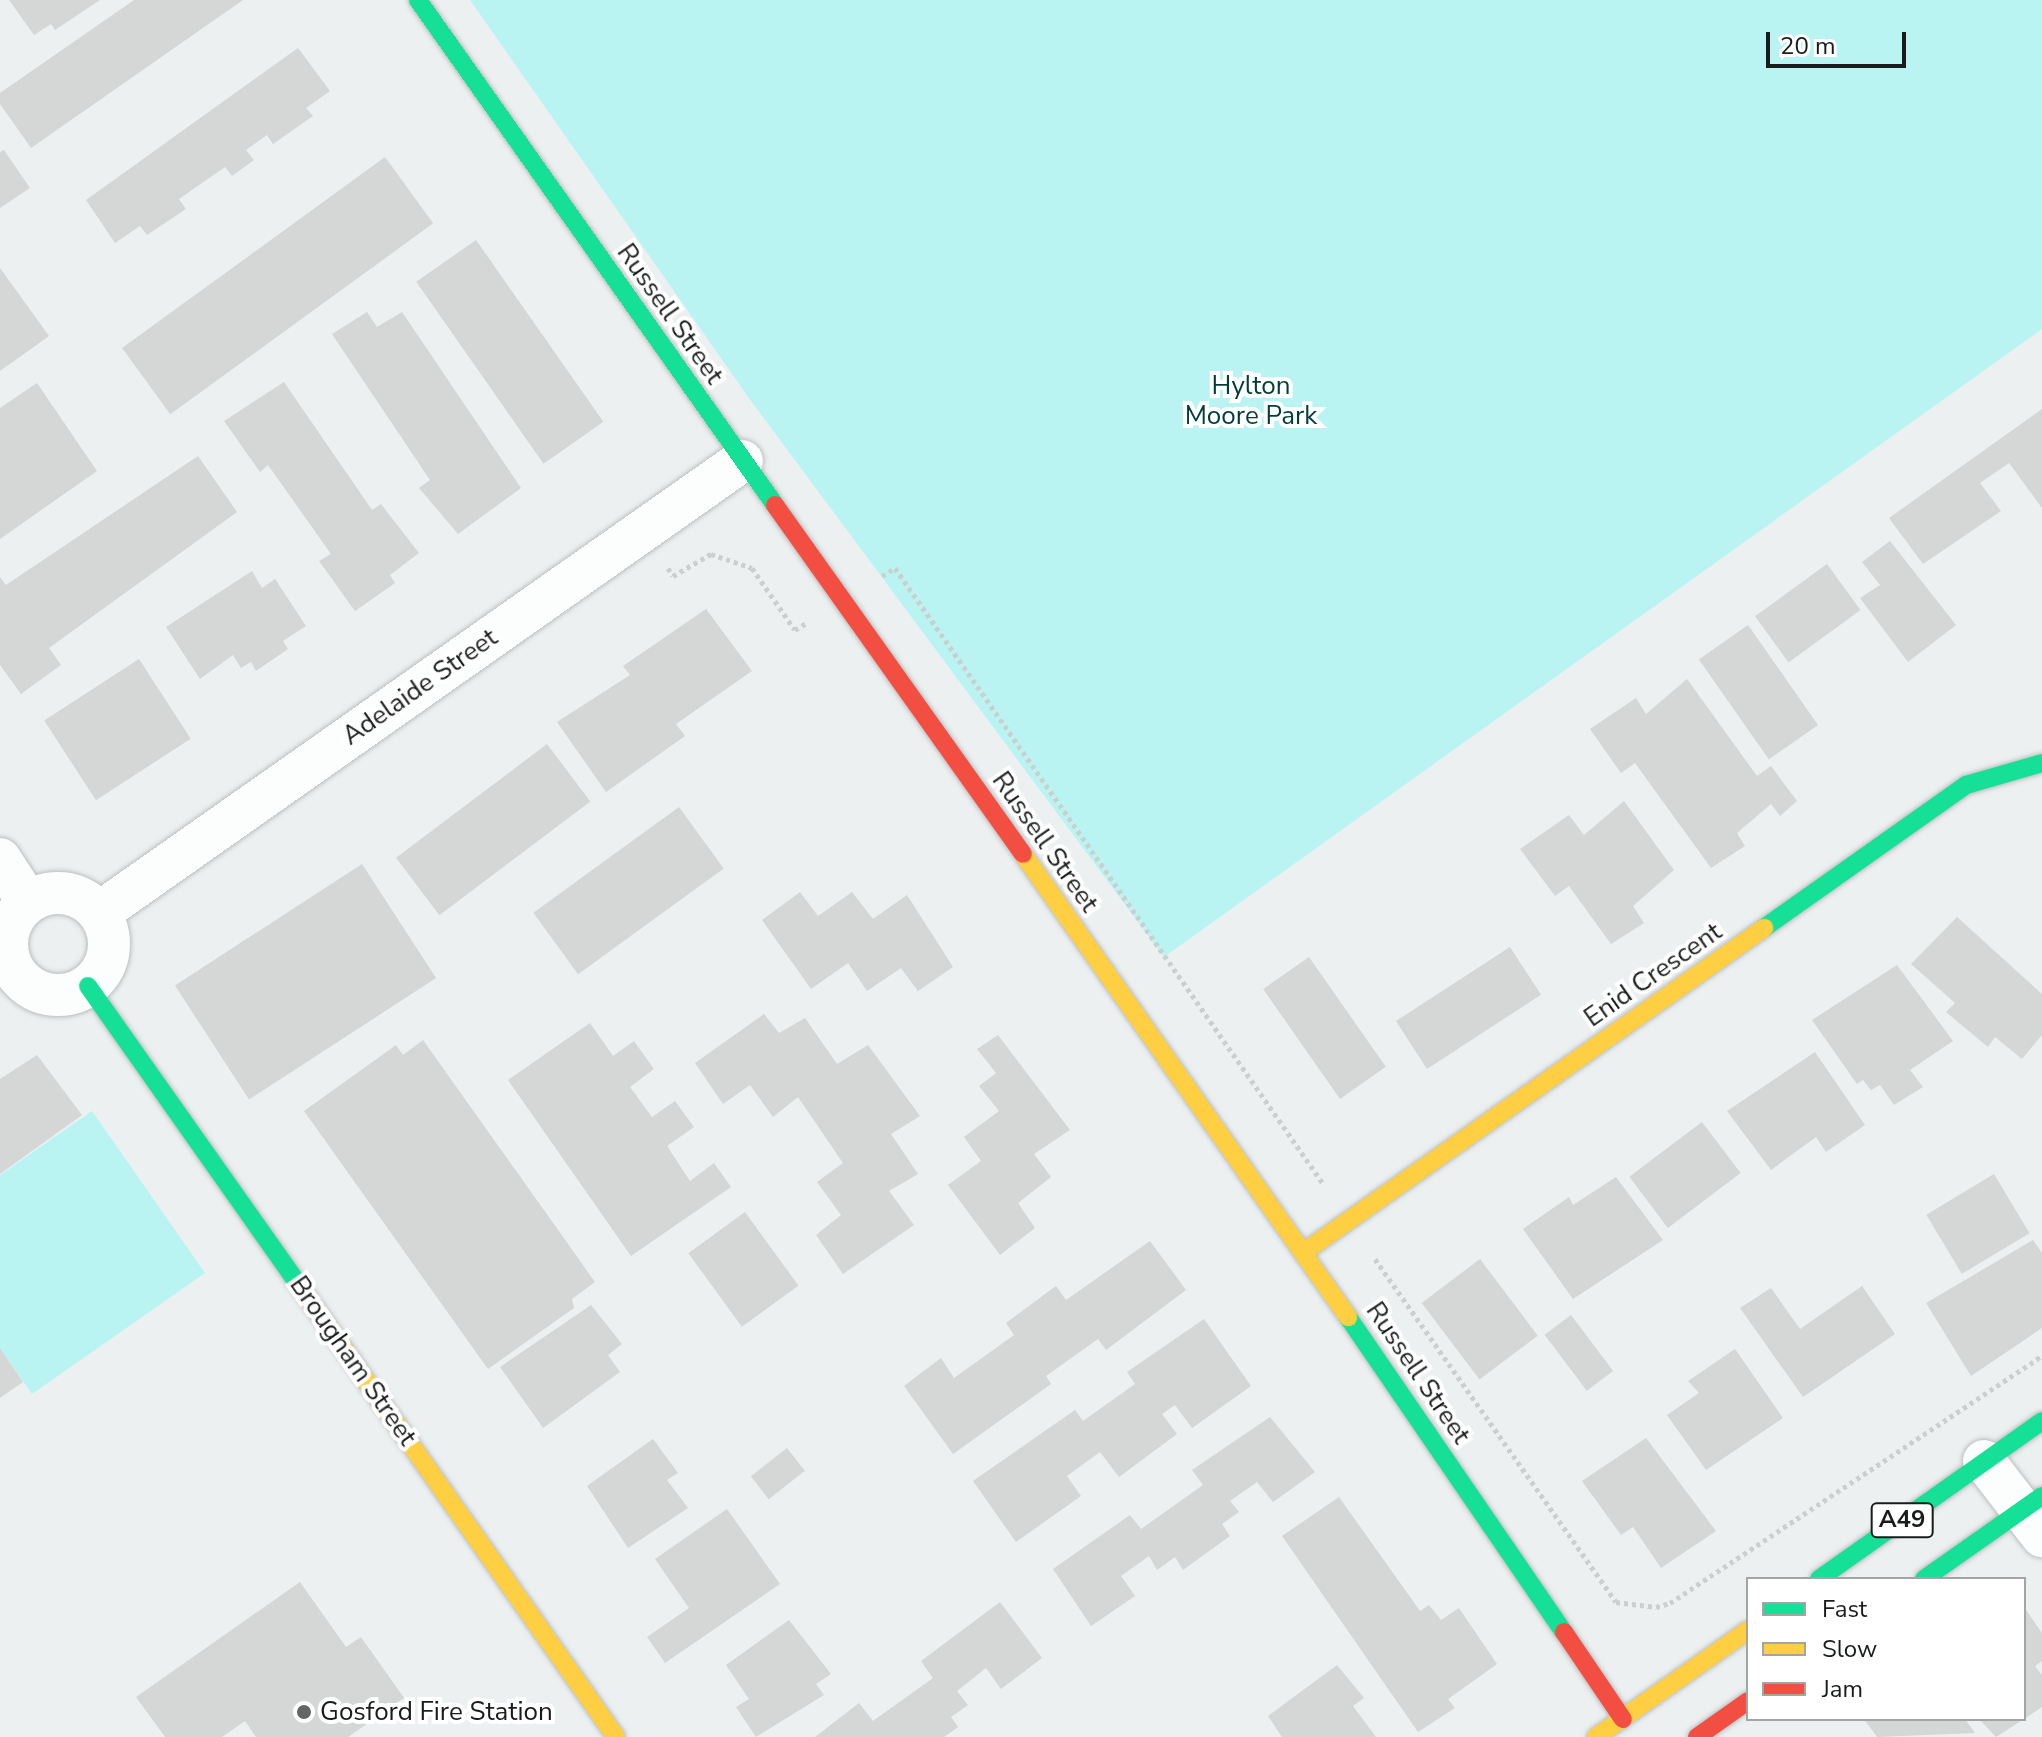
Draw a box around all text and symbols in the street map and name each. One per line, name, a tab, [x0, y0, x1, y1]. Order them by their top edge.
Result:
scale bar	[1770, 16, 1910, 66]
text: 20 m	[1780, 30, 1836, 62]
street label: Russell Street	[610, 238, 730, 390]
park label: Hylton Moore Park	[1185, 370, 1317, 432]
street label: Adelaide Street	[337, 622, 503, 752]
street label: Russell Street	[985, 766, 1105, 918]
street label: Enid Crescent	[1578, 916, 1728, 1034]
street label: Brougham Street	[283, 1270, 423, 1452]
street label: Russell Street	[1359, 1296, 1477, 1450]
road number: A49	[1870, 1500, 1934, 1540]
legend	[1746, 1577, 2026, 1721]
text: Fast	[1822, 1593, 1867, 1625]
text: Slow	[1822, 1633, 1877, 1665]
text: Jam	[1822, 1673, 1863, 1705]
place label: Gosford Fire Station	[320, 1696, 553, 1728]
marker: Gosford Fire Station	[295, 1703, 313, 1721]

